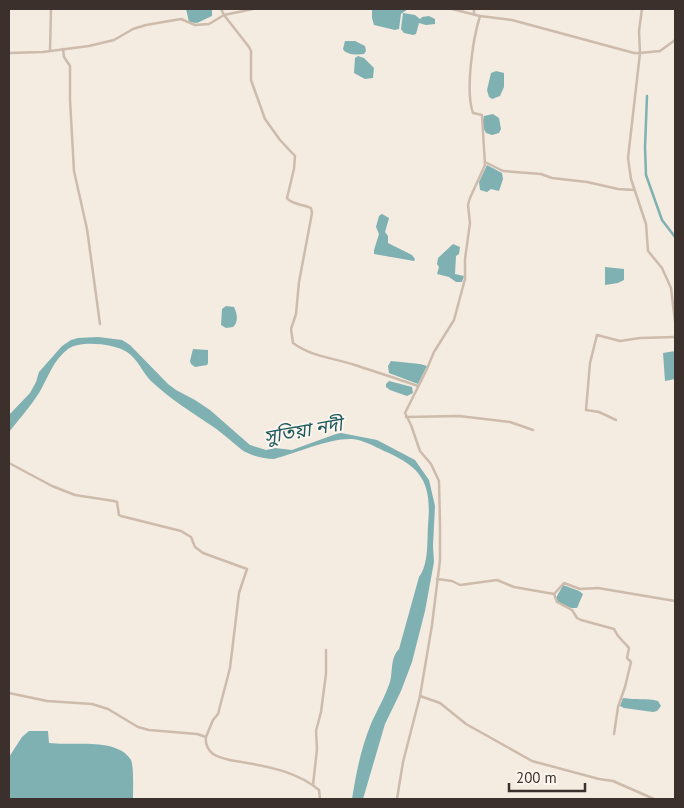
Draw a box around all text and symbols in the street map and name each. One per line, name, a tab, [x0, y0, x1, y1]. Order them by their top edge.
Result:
water label: সুতিয়া নদী	[262, 411, 348, 449]
scale bar	[509, 760, 585, 792]
text: 200 m	[516, 768, 557, 787]

